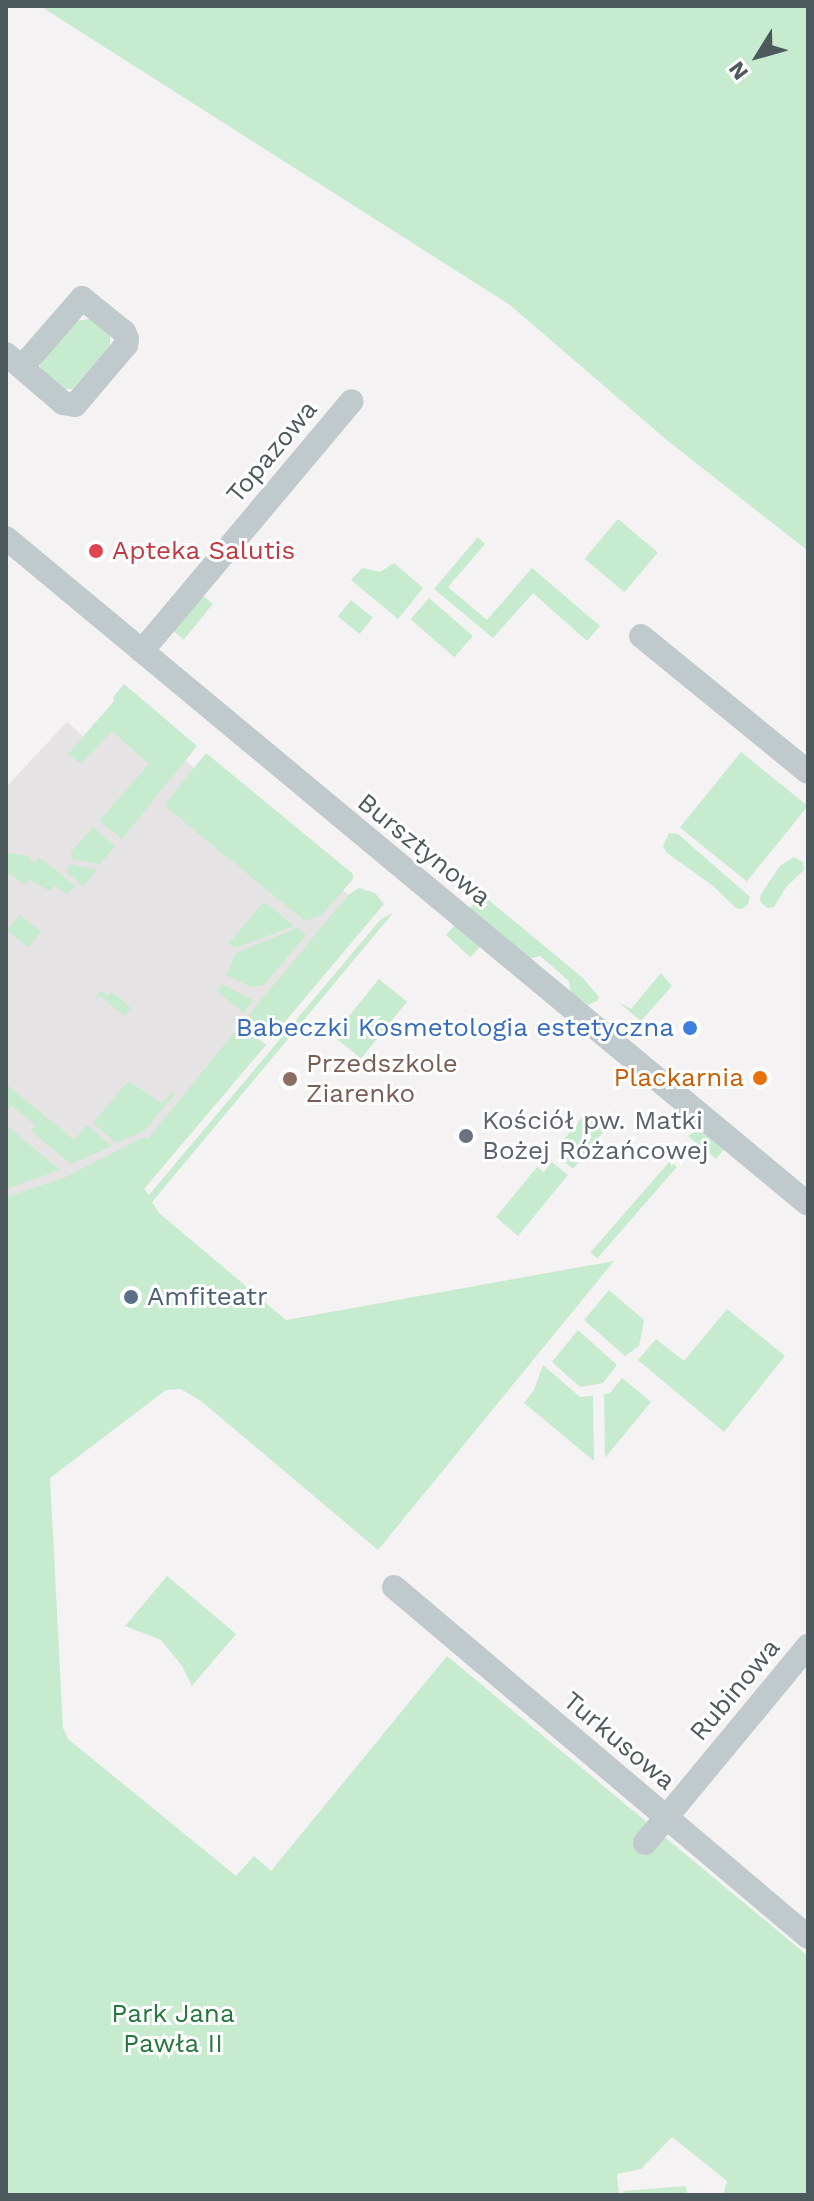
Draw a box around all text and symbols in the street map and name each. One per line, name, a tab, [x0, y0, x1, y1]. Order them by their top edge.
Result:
north arrow	[718, 16, 798, 96]
text: N	[724, 57, 753, 85]
street label: Topazowa	[220, 394, 324, 510]
place label: Apteka Salutis	[112, 535, 296, 567]
marker: Apteka Salutis	[87, 542, 105, 560]
street label: Bursztynowa	[351, 787, 497, 913]
place label: Babeczki Kosmetologia estetyczna	[235, 1012, 674, 1044]
marker: Babeczki Kosmetologia estetyczna	[681, 1019, 699, 1037]
place label: Przedszkole Ziarenko	[306, 1048, 458, 1110]
place label: Plackarnia	[613, 1062, 744, 1094]
marker: Plackarnia	[751, 1069, 769, 1087]
marker: Przedszkole Ziarenko	[281, 1070, 299, 1088]
place label: Kościół pw. Matki Bożej Różańcowej	[482, 1105, 709, 1166]
marker: Kościół pw. Matki Bożej Różańcowej	[457, 1127, 475, 1145]
place label: Amfiteatr	[147, 1281, 267, 1313]
marker: Amfiteatr	[122, 1288, 140, 1306]
street label: Rubinowa	[683, 1633, 787, 1747]
street label: Turkusowa	[557, 1685, 681, 1797]
park label: Park Jana Pawła II	[111, 1998, 235, 2060]

